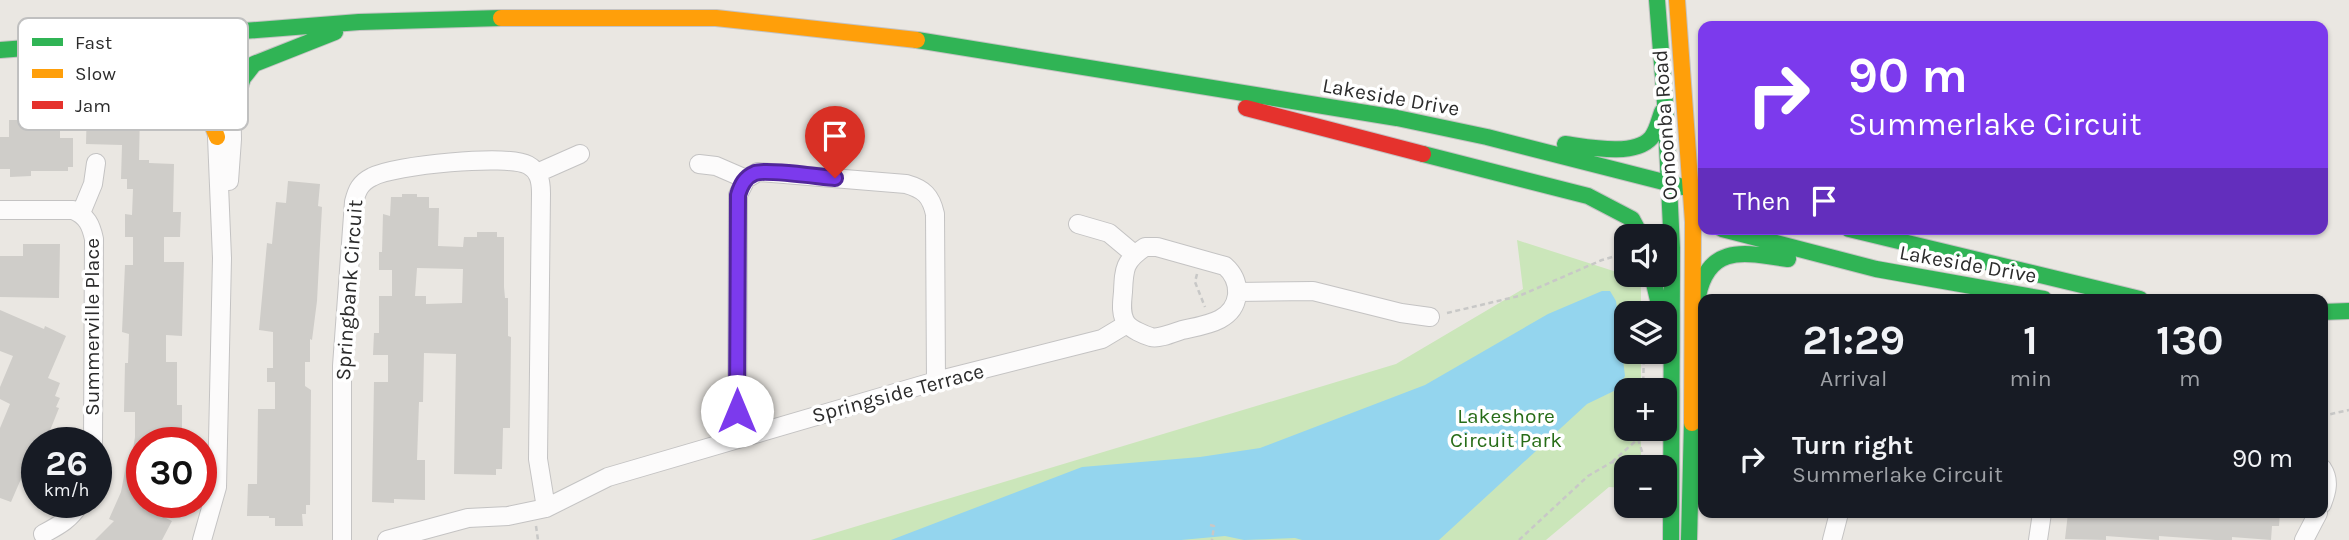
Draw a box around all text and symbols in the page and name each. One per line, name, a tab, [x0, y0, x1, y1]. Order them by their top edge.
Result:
legend	[18, 18, 248, 130]
text: Fast	[75, 32, 112, 54]
text: 90 m	[1848, 47, 1968, 104]
street label: Oonoonba Road	[1648, 49, 1682, 201]
icon: right	[1733, 49, 1824, 140]
text: Slow	[75, 63, 116, 85]
street label: Lakeside Drive	[1321, 73, 1461, 121]
text: Jam	[75, 95, 111, 117]
pin	[805, 106, 865, 178]
text: Summerlake Circuit	[1848, 106, 2141, 143]
icon: arrive	[816, 117, 854, 155]
icon: arrive	[1805, 182, 1843, 220]
text: Then	[1733, 186, 1791, 217]
street label: Springbank Circuit	[331, 199, 367, 381]
map controls	[1614, 224, 1677, 518]
button: sound	[1614, 224, 1677, 287]
street label: Summerville Place	[80, 238, 104, 416]
street label: Lakeside Drive	[1898, 240, 2038, 288]
button: layers	[1614, 301, 1677, 364]
text: 21:29	[1802, 315, 1905, 365]
text: 1	[2023, 315, 2038, 365]
text: 130	[2156, 315, 2224, 365]
street label: Springside Terrace	[809, 359, 987, 427]
text: Arrival	[1820, 365, 1887, 392]
text: min	[2009, 365, 2052, 392]
text: m	[2179, 365, 2201, 392]
position arrow	[700, 374, 774, 448]
button: +	[1614, 378, 1677, 441]
park label: Lakeshore Circuit Park	[1450, 404, 1562, 452]
speed limit sign: 30	[126, 427, 217, 518]
text: Turn right	[1792, 430, 1913, 461]
icon: right	[1733, 440, 1771, 478]
text: 26	[45, 443, 88, 484]
text: 90 m	[2232, 443, 2293, 474]
button: −	[1614, 455, 1677, 518]
text: Summerlake Circuit	[1792, 461, 2003, 488]
text: km/h	[44, 479, 89, 501]

